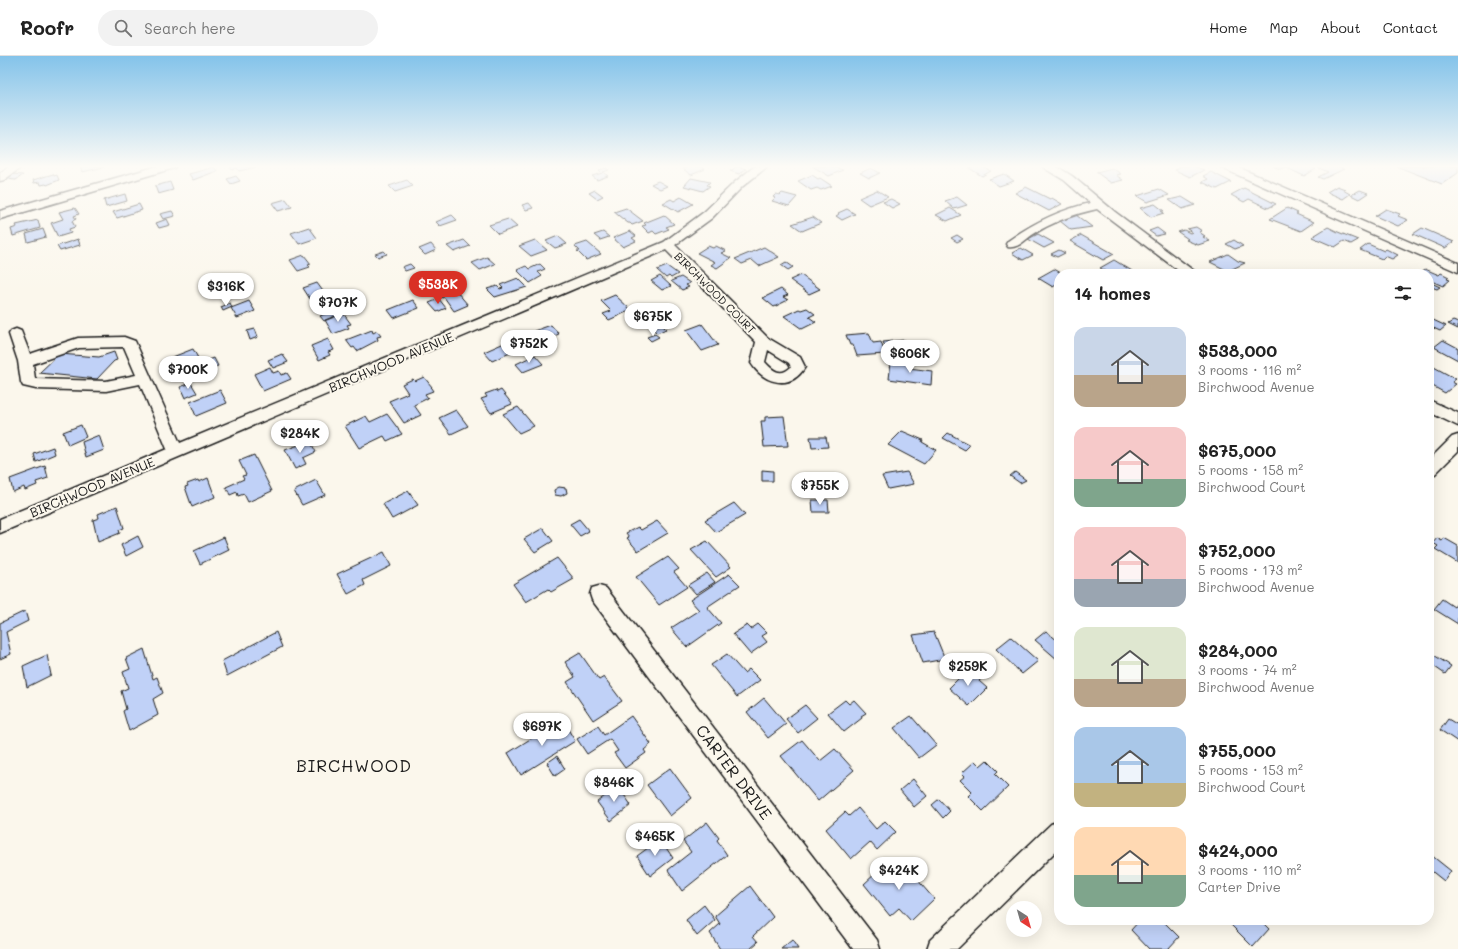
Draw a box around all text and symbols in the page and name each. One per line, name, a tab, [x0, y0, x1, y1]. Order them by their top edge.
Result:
search box	[98, 10, 378, 46]
text: Roofr	[20, 15, 74, 40]
icon: search	[112, 17, 134, 39]
text: Search here	[144, 18, 236, 38]
text: Home	[1209, 18, 1247, 37]
text: Map	[1269, 18, 1298, 37]
text: About	[1320, 18, 1361, 37]
text: Contact	[1383, 18, 1438, 37]
street label: BIRCHWOOD COURT	[671, 249, 759, 337]
pin: $538K	[410, 271, 466, 305]
pin: $316K	[198, 273, 254, 307]
text: $538K	[418, 275, 458, 292]
text: $316K	[207, 277, 245, 294]
text: 14 homes	[1074, 282, 1151, 304]
icon: filters	[1392, 282, 1414, 304]
pin: $707K	[310, 289, 366, 323]
text: $707K	[318, 293, 358, 310]
pin: $675K	[625, 303, 681, 337]
text: $675K	[633, 307, 673, 324]
street label: BIRCHWOOD AVENUE	[326, 327, 456, 396]
pin: $752K	[501, 330, 557, 364]
text: $752K	[510, 334, 548, 351]
text: $538,000	[1198, 339, 1277, 361]
pin: $606K	[882, 340, 938, 374]
icon: home	[1106, 343, 1154, 391]
text: $606K	[890, 344, 930, 361]
pin: $700K	[160, 356, 216, 390]
text: $700K	[168, 360, 208, 377]
text: 3 rooms · 116 m²	[1198, 361, 1301, 378]
text: Birchwood Avenue	[1198, 378, 1314, 395]
pin: $284K	[272, 420, 328, 454]
text: $284K	[280, 424, 320, 441]
text: $675,000	[1198, 439, 1276, 461]
icon: home	[1106, 443, 1154, 491]
street label: BIRCHWOOD AVENUE	[27, 452, 157, 521]
text: 5 rooms · 158 m²	[1198, 461, 1303, 478]
pin: $755K	[792, 472, 848, 506]
text: $755K	[800, 476, 840, 493]
text: Birchwood Court	[1198, 478, 1306, 495]
text: $752,000	[1198, 539, 1275, 561]
icon: home	[1106, 543, 1154, 591]
text: 5 rooms · 173 m²	[1198, 561, 1302, 578]
text: Birchwood Avenue	[1198, 578, 1314, 595]
text: $284,000	[1198, 639, 1277, 661]
icon: home	[1106, 643, 1154, 691]
pin: $259K	[940, 653, 996, 687]
text: $259K	[948, 657, 988, 674]
text: 3 rooms · 74 m²	[1198, 661, 1297, 678]
text: Birchwood Avenue	[1198, 678, 1314, 695]
pin: $697K	[514, 713, 570, 747]
text: $697K	[522, 717, 562, 734]
street label: CARTER DRIVE	[692, 720, 777, 824]
text: $755,000	[1198, 739, 1276, 761]
icon: home	[1106, 743, 1154, 791]
district label: BIRCHWOOD	[296, 754, 412, 776]
text: 5 rooms · 153 m²	[1198, 761, 1303, 778]
pin: $846K	[586, 769, 642, 803]
text: $846K	[594, 773, 634, 790]
text: Birchwood Court	[1198, 778, 1306, 795]
pin: $465K	[627, 823, 683, 857]
text: $465K	[635, 827, 675, 844]
text: $424,000	[1198, 839, 1278, 861]
icon: home	[1106, 843, 1154, 891]
pin: $424K	[871, 857, 927, 891]
text: $424K	[879, 861, 919, 878]
text: 3 rooms · 110 m²	[1198, 861, 1301, 878]
text: Carter Drive	[1198, 878, 1281, 895]
north arrow	[1006, 901, 1042, 937]
map controls	[1006, 901, 1042, 937]

